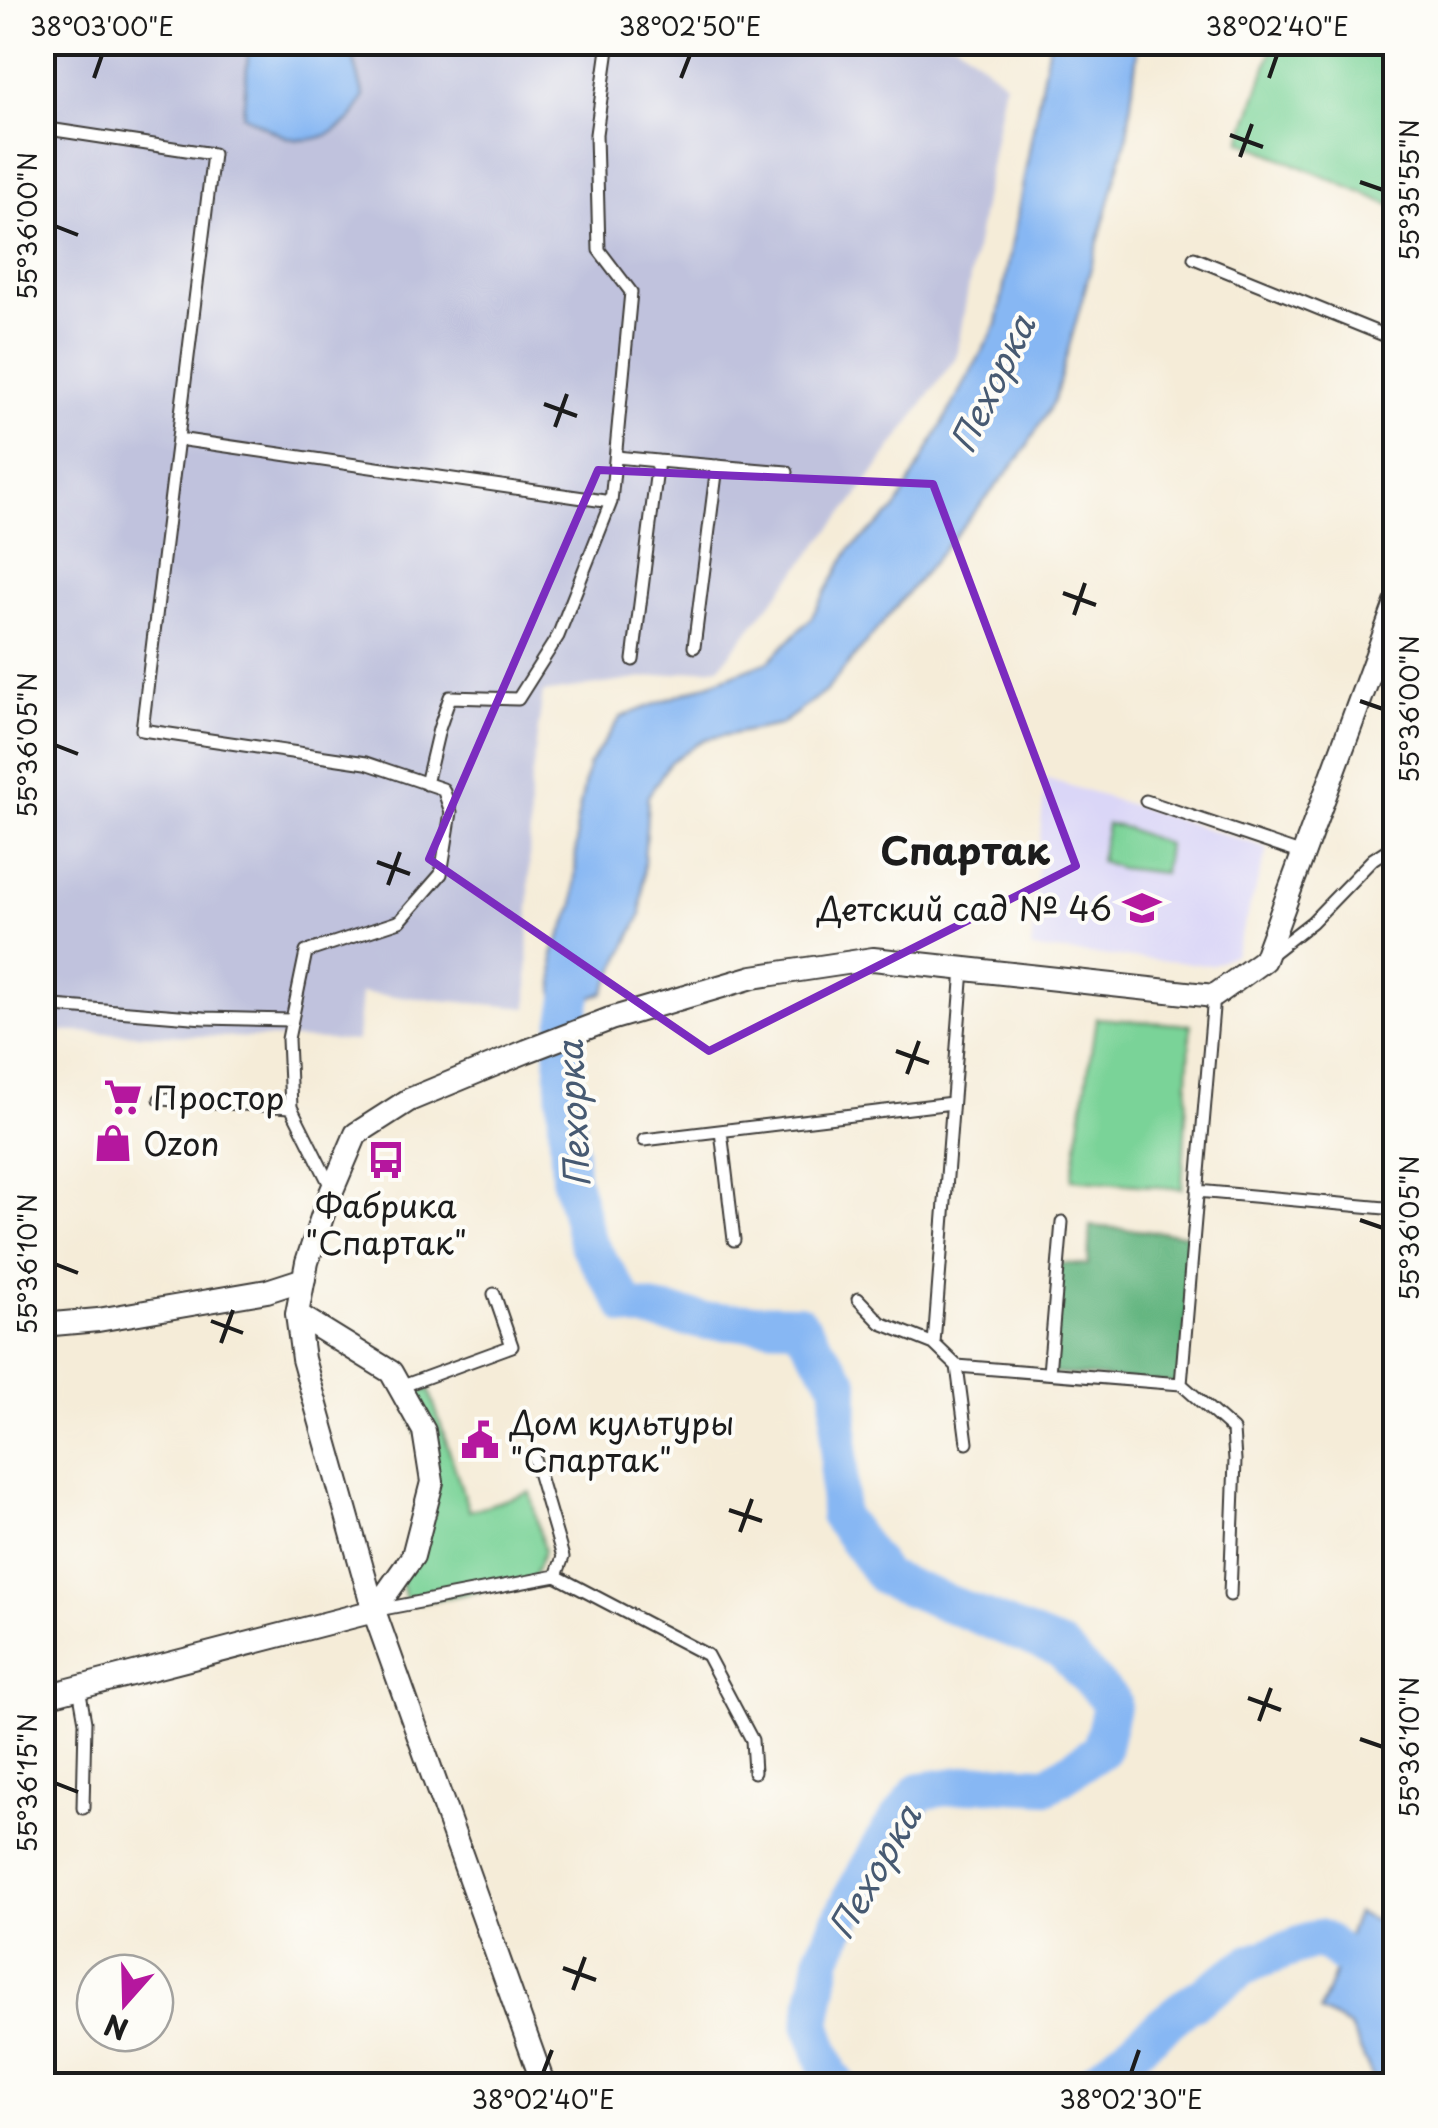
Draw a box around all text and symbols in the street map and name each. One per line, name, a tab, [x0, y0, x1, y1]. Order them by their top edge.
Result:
text: 38°03'00"E	[30, 7, 174, 45]
text: 38°02'50"E	[619, 7, 761, 45]
text: 38°02'40"E	[1205, 7, 1349, 45]
text: 55°35'55"N	[1390, 119, 1428, 261]
text: 55°36'00"N	[8, 152, 46, 300]
water label: Пехорка	[935, 304, 1048, 461]
text: 55°36'00"N	[1390, 635, 1428, 783]
text: 55°36'05"N	[8, 672, 46, 818]
district label: Спартак	[880, 821, 1051, 878]
place label: Детский сад № 46	[816, 884, 1112, 932]
school or university icon: Детский сад № 46	[1121, 887, 1163, 929]
water label: Пехорка	[542, 1038, 602, 1189]
place label: Простор	[153, 1073, 284, 1121]
supermarket icon: Простор	[102, 1076, 144, 1118]
place label: Ozon	[143, 1119, 220, 1167]
shop icon: Ozon	[92, 1122, 134, 1164]
bus stop icon: Фабрика "Спартак"	[365, 1139, 407, 1181]
text: 55°36'05"N	[1390, 1155, 1428, 1301]
place label: Фабрика "Спартак"	[305, 1181, 467, 1266]
text: 55°36'10"N	[8, 1193, 46, 1335]
place label: Дом культуры "Спартак"	[509, 1398, 734, 1483]
public building icon: Дом культуры "Спартак"	[459, 1419, 501, 1461]
text: 55°36'10"N	[1390, 1676, 1428, 1818]
text: 55°36'15"N	[8, 1713, 46, 1853]
water label: Пехорка	[813, 1793, 933, 1948]
north arrow	[75, 1953, 175, 2053]
text: N	[98, 2004, 134, 2052]
text: 38°02'40"E	[471, 2080, 615, 2118]
text: 38°02'30"E	[1059, 2080, 1203, 2118]

